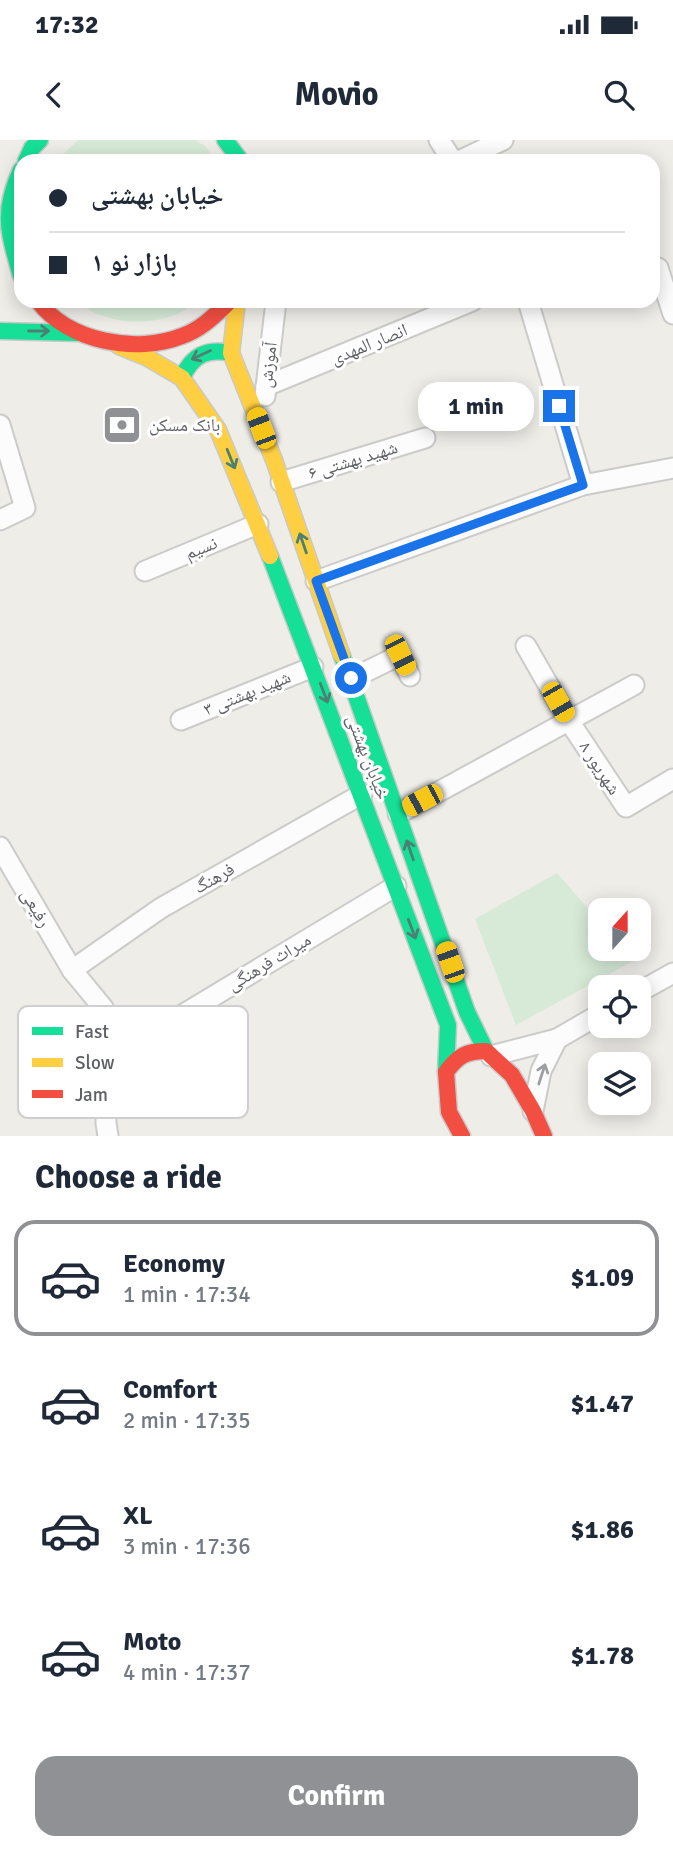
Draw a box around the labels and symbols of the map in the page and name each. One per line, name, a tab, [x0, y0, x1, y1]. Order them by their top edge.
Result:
street label: انصار المهدی	[327, 319, 411, 369]
one-way arrow	[27, 324, 50, 338]
street label: آموزش	[254, 340, 282, 389]
one-way arrow	[191, 349, 212, 362]
callout: 1 min	[419, 382, 534, 430]
route end	[543, 390, 575, 422]
bank icon: بانک مسکن	[101, 404, 143, 446]
car	[244, 405, 279, 451]
place label: بانک مسکن	[149, 414, 220, 436]
street label: شهید بهشتی ۶	[306, 436, 400, 484]
one-way arrow	[225, 448, 238, 469]
street label: نسیم	[182, 532, 221, 565]
one-way arrow	[296, 532, 308, 554]
car	[382, 632, 419, 678]
route start	[335, 662, 367, 694]
street label: شهید بهشتی ۳	[200, 666, 294, 720]
car	[539, 679, 578, 725]
one-way arrow	[318, 682, 331, 704]
street label: خیابان بهشتی	[342, 711, 394, 803]
street label: ۸ شهریور	[575, 737, 625, 799]
car	[399, 781, 446, 819]
one-way arrow	[403, 839, 415, 861]
street label: فرهنگ	[190, 858, 238, 898]
street label: رفیعی	[16, 885, 56, 931]
north arrow	[588, 898, 651, 961]
one-way arrow	[407, 918, 420, 940]
street label: میراث فرهنگی	[223, 928, 315, 996]
car	[434, 939, 467, 985]
legend	[18, 1006, 248, 1118]
text: Fast	[75, 1020, 109, 1044]
text: Slow	[75, 1051, 115, 1075]
one-way arrow	[537, 1063, 549, 1085]
text: Jam	[75, 1083, 108, 1107]

